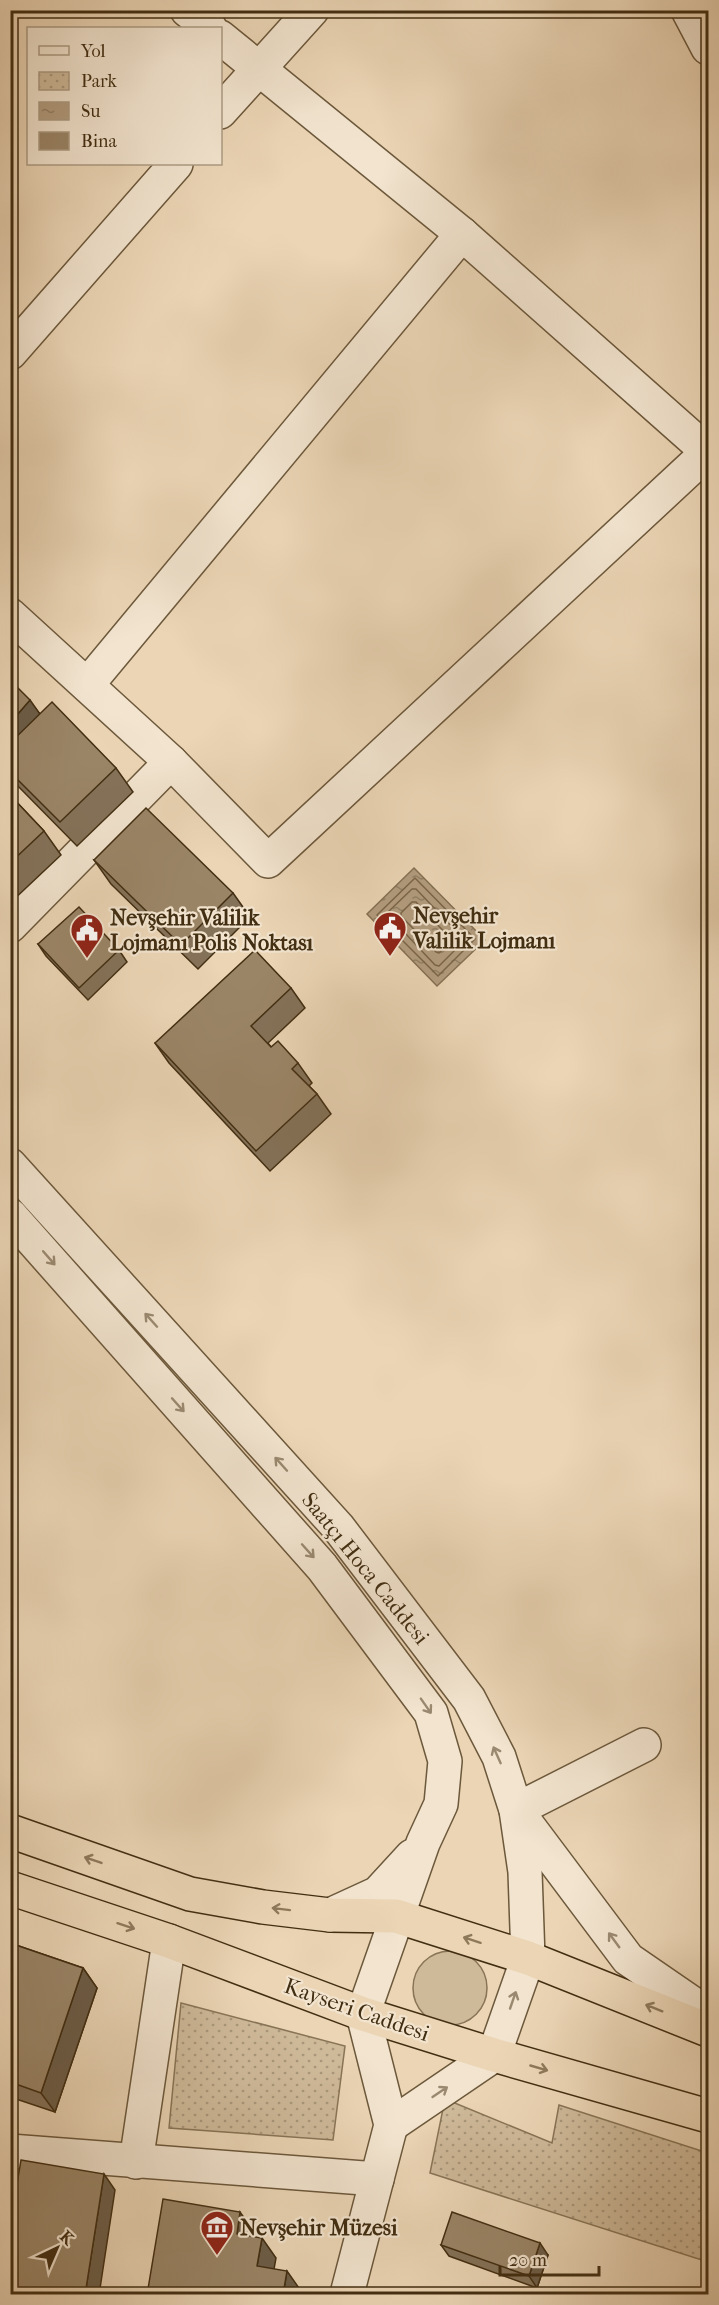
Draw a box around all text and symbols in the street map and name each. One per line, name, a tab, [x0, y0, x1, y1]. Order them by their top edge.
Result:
legend	[27, 27, 222, 165]
text: Yol	[80, 41, 106, 62]
text: Park	[81, 71, 118, 92]
text: Su	[81, 101, 100, 122]
text: Bina	[81, 131, 117, 152]
place label: Nevşehir Valilik Lojmanı	[412, 903, 556, 954]
place label: Nevşehir Valilik Lojmanı Polis Noktası	[110, 905, 313, 956]
public building icon: Nevşehir Valilik Lojmanı	[372, 910, 408, 957]
public building icon: Nevşehir Valilik Lojmanı Polis Noktası	[69, 912, 105, 959]
one-way arrow	[42, 1251, 56, 1266]
one-way arrow	[144, 1313, 158, 1328]
one-way arrow	[171, 1397, 185, 1412]
one-way arrow	[274, 1457, 288, 1472]
street label: Saatçı Hoca Caddesi	[296, 1487, 435, 1650]
one-way arrow	[300, 1542, 314, 1558]
one-way arrow	[420, 1697, 432, 1713]
one-way arrow	[491, 1746, 502, 1764]
one-way arrow	[84, 1853, 103, 1864]
one-way arrow	[271, 1903, 291, 1914]
one-way arrow	[116, 1922, 135, 1933]
one-way arrow	[608, 1932, 620, 1948]
one-way arrow	[463, 1934, 481, 1945]
street label: Kayseri Caddesi	[281, 1973, 433, 2047]
one-way arrow	[509, 1991, 520, 2010]
one-way arrow	[645, 2002, 664, 2013]
one-way arrow	[529, 2063, 548, 2074]
one-way arrow	[431, 2086, 447, 2098]
museum icon: Nevşehir Müzesi	[199, 2209, 235, 2256]
place label: Nevşehir Müzesi	[240, 2215, 398, 2241]
north arrow	[27, 2218, 87, 2278]
text: K	[56, 2227, 79, 2249]
scale bar	[500, 2239, 599, 2277]
text: 20 m	[509, 2250, 547, 2271]

